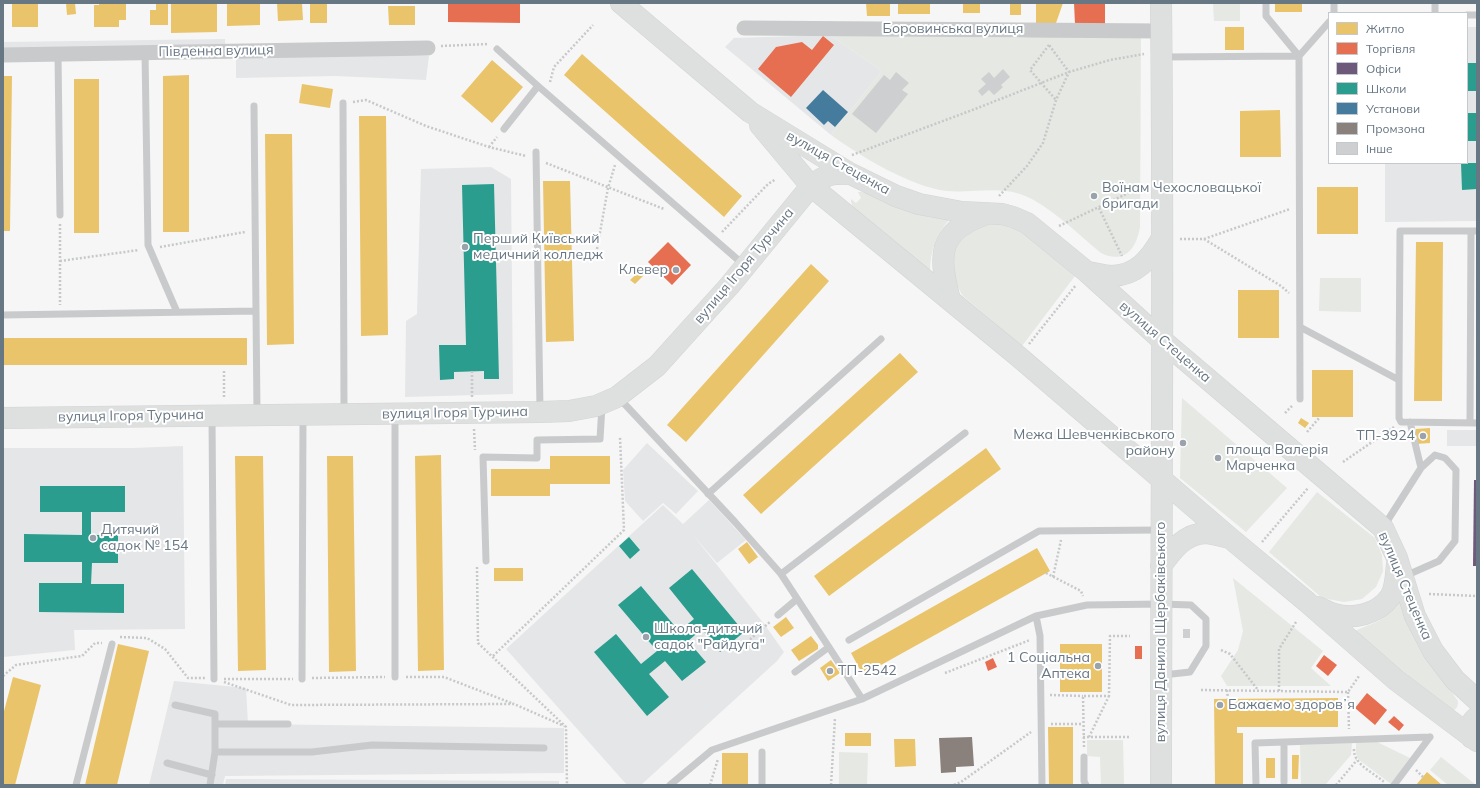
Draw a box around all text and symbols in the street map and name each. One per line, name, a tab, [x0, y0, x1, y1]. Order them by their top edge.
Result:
legend	[1328, 12, 1468, 164]
street label: Боровинська вулиця	[882, 21, 1024, 37]
text: Житло	[1366, 21, 1405, 36]
text: Торгівля	[1366, 41, 1415, 56]
street label: Південна вулиця	[158, 42, 274, 60]
text: Офіси	[1366, 61, 1401, 76]
text: Школи	[1366, 81, 1406, 96]
text: Установи	[1366, 101, 1420, 116]
text: Промзона	[1366, 121, 1425, 136]
street label: вулиця Стеценка	[783, 128, 893, 198]
text: Інше	[1366, 141, 1393, 156]
place label: Воїнам Чехословацької бригади	[1102, 180, 1261, 212]
marker: Воїнам Чехословацької бригади	[1089, 191, 1099, 201]
street label: вулиця Ігоря Турчина	[691, 205, 797, 327]
place label: Перший Київський медичний колледж	[473, 231, 603, 264]
marker: Перший Київський медичний колледж	[460, 242, 470, 252]
place label: Клевер	[619, 262, 668, 278]
marker: Клевер	[671, 265, 681, 275]
street label: вулиця Стеценка	[1116, 298, 1214, 386]
street label: вулиця Ігоря Турчина	[382, 403, 528, 423]
street label: вулиця Ігоря Турчина	[58, 406, 204, 426]
place label: Межа Шевченківського району	[1013, 427, 1175, 460]
place label: ТП-3924	[1356, 428, 1415, 444]
marker: ТП-3924	[1418, 431, 1428, 441]
marker: Межа Шевченківського району	[1178, 438, 1188, 448]
place label: площа Валерія Марченка	[1226, 442, 1328, 474]
marker: площа Валерія Марченка	[1213, 453, 1223, 463]
place label: Дитячий садок № 154	[101, 522, 188, 554]
street label: вулиця Данила Щербаківського	[1153, 522, 1169, 742]
street label: вулиця Стеценка	[1375, 529, 1435, 643]
marker: Дитячий садок № 154	[88, 533, 98, 543]
place label: Школа-дитячий садок "Райдуга"	[654, 621, 765, 654]
marker: Школа-дитячий садок "Райдуга"	[641, 632, 651, 642]
place label: 1 Соціальна Аптека	[1007, 650, 1090, 682]
marker: 1 Соціальна Аптека	[1093, 661, 1103, 671]
place label: ТП-2542	[838, 663, 897, 679]
marker: ТП-2542	[825, 666, 835, 676]
place label: Бажаємо здоровʼя	[1228, 697, 1355, 713]
marker: Бажаємо здоровʼя	[1215, 700, 1225, 710]

